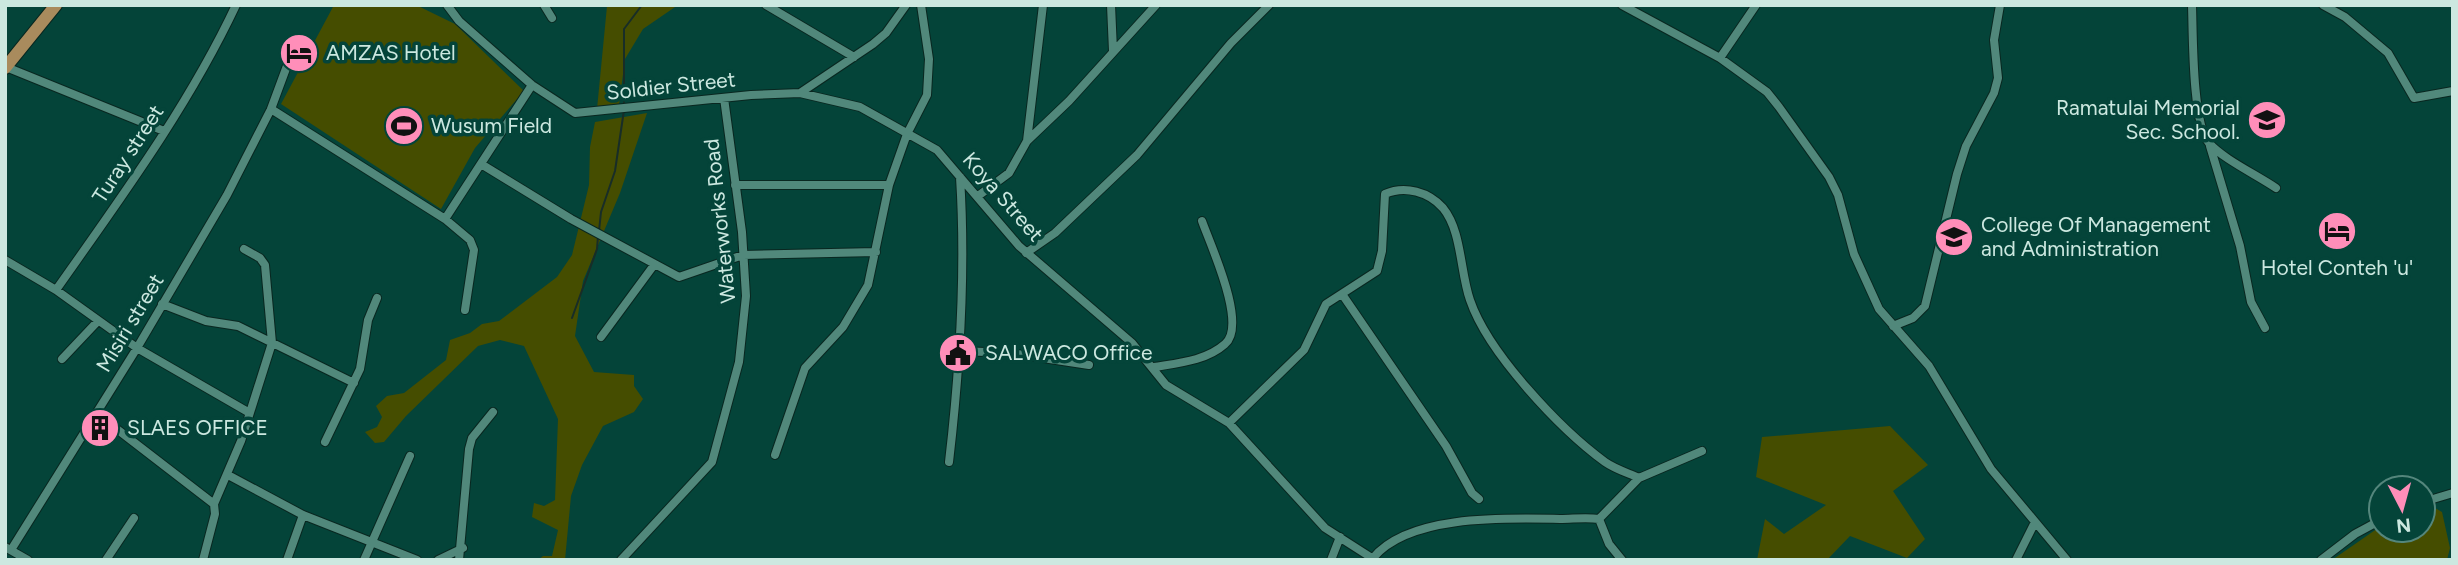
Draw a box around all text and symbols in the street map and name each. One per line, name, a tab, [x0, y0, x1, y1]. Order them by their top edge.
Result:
hotel icon: AMZAS Hotel	[278, 32, 320, 74]
place label: AMZAS Hotel	[326, 40, 456, 65]
street label: Soldier Street	[605, 66, 737, 105]
place label: Ramatulai Memorial Sec. School.	[2056, 95, 2240, 144]
school or university icon: Ramatulai Memorial Sec. School.	[2246, 99, 2288, 141]
street label: Turay street	[87, 100, 169, 207]
sports icon: Wusum Field	[383, 105, 425, 147]
place label: Wusum Field	[431, 113, 552, 138]
street label: Waterworks Road	[698, 137, 741, 305]
street label: Koya Street	[958, 147, 1049, 246]
hotel icon: Hotel Conteh 'u'	[2316, 210, 2358, 252]
place label: College Of Management and Administration	[1981, 212, 2211, 261]
school or university icon: College Of Management and Administration	[1933, 216, 1975, 258]
place label: Hotel Conteh 'u'	[2261, 255, 2413, 280]
street label: Misiri street	[90, 269, 169, 376]
public building icon: SALWACO Office	[937, 332, 979, 374]
place label: SALWACO Office	[985, 340, 1152, 365]
building icon: SLAES OFFICE	[79, 407, 121, 449]
place label: SLAES OFFICE	[127, 415, 268, 440]
north arrow	[2367, 474, 2437, 544]
text: N	[2395, 513, 2412, 538]

